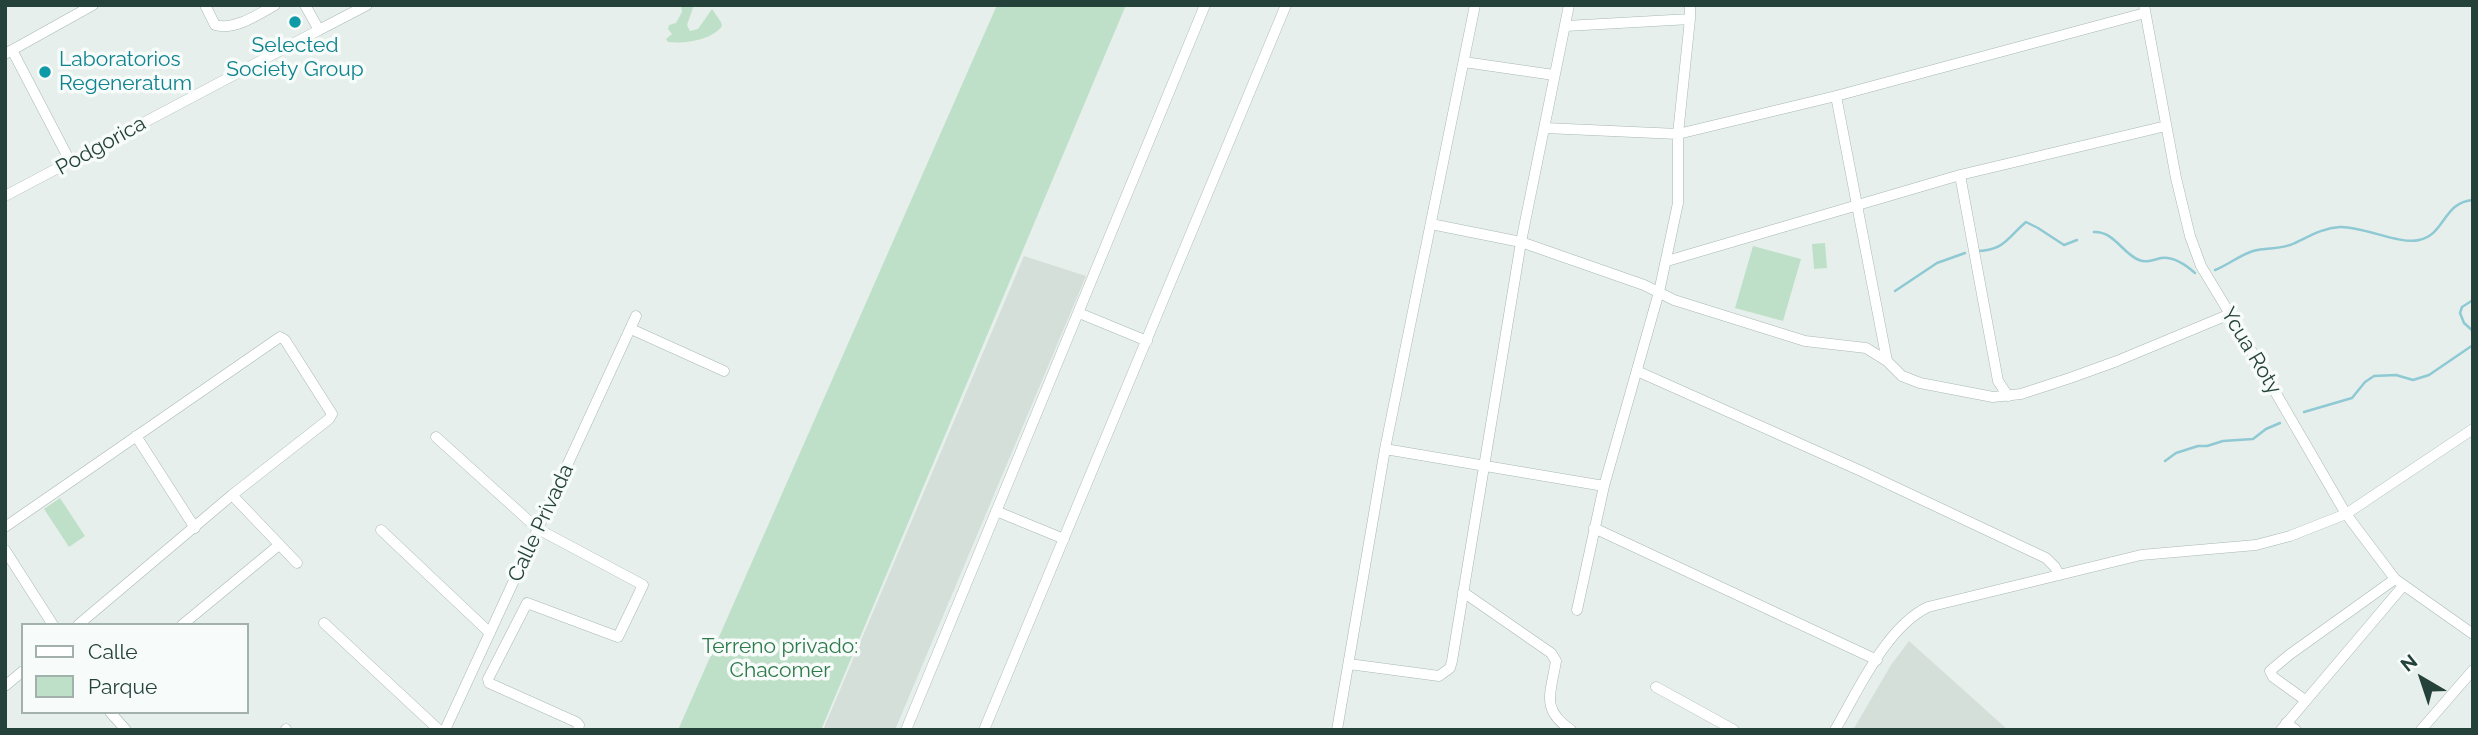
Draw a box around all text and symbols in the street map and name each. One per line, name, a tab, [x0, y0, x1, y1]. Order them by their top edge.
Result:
marker: Selected Society Group	[287, 14, 303, 30]
place label: Selected Society Group	[226, 33, 364, 83]
place label: Laboratorios Regeneratum	[59, 47, 192, 97]
marker: Laboratorios Regeneratum	[37, 64, 53, 80]
street label: Podgorica	[52, 111, 150, 181]
street label: Ycua Roty	[2215, 303, 2287, 399]
street label: Calle Privada	[503, 460, 579, 586]
legend	[21, 623, 248, 714]
park label: Terreno privado: Chacomer	[702, 634, 858, 684]
text: Calle	[88, 639, 138, 664]
north arrow	[2387, 644, 2457, 714]
text: N	[2396, 650, 2421, 676]
text: Parque	[88, 674, 157, 699]

